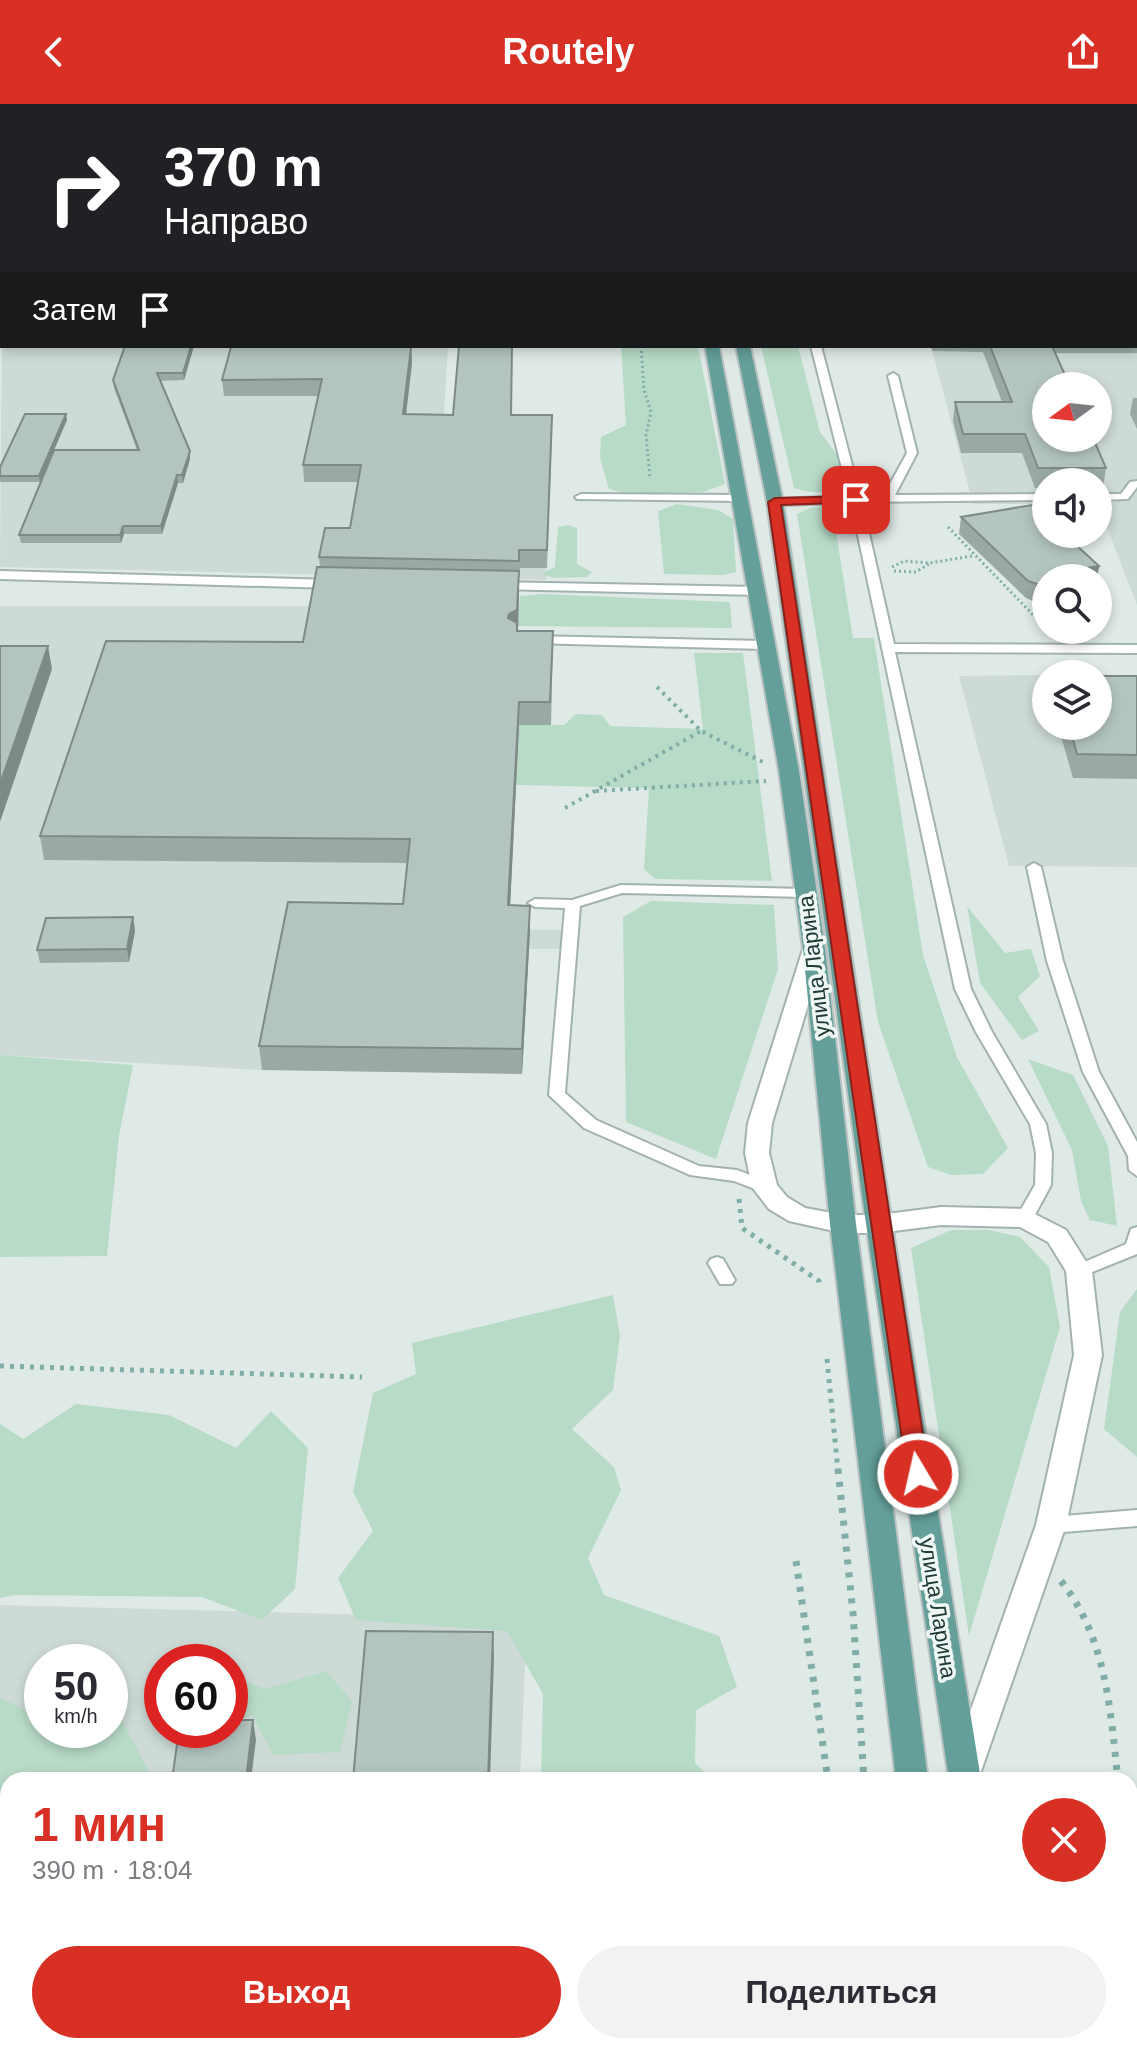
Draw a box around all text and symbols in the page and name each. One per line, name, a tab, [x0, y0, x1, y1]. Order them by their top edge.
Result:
icon: back	[32, 30, 76, 74]
icon: share	[1061, 30, 1105, 74]
text: Routely	[502, 31, 635, 72]
text: 370 m	[164, 135, 323, 198]
icon: right	[32, 136, 136, 240]
text: Направо	[164, 201, 308, 242]
icon: arrive	[133, 288, 177, 332]
text: Затем	[32, 293, 117, 326]
north arrow	[1032, 372, 1112, 452]
map controls	[1032, 372, 1112, 740]
pin	[822, 466, 890, 534]
button: sound	[1032, 468, 1112, 548]
icon: arrive	[834, 478, 878, 522]
button: search	[1032, 564, 1112, 644]
button: layers	[1032, 660, 1112, 740]
street label: улица Ларина	[793, 893, 835, 1038]
position arrow	[876, 1432, 960, 1516]
street label: улица Ларина	[915, 1536, 962, 1681]
speed limit sign: 60	[144, 1644, 248, 1748]
text: 50	[54, 1664, 98, 1708]
text: km/h	[54, 1705, 98, 1727]
text: 1 мин	[32, 1798, 166, 1851]
button: close	[1022, 1798, 1106, 1882]
text: 390 m · 18:04	[32, 1855, 192, 1885]
button: Выход	[32, 1946, 561, 2038]
button: Поделиться	[577, 1946, 1106, 2038]

